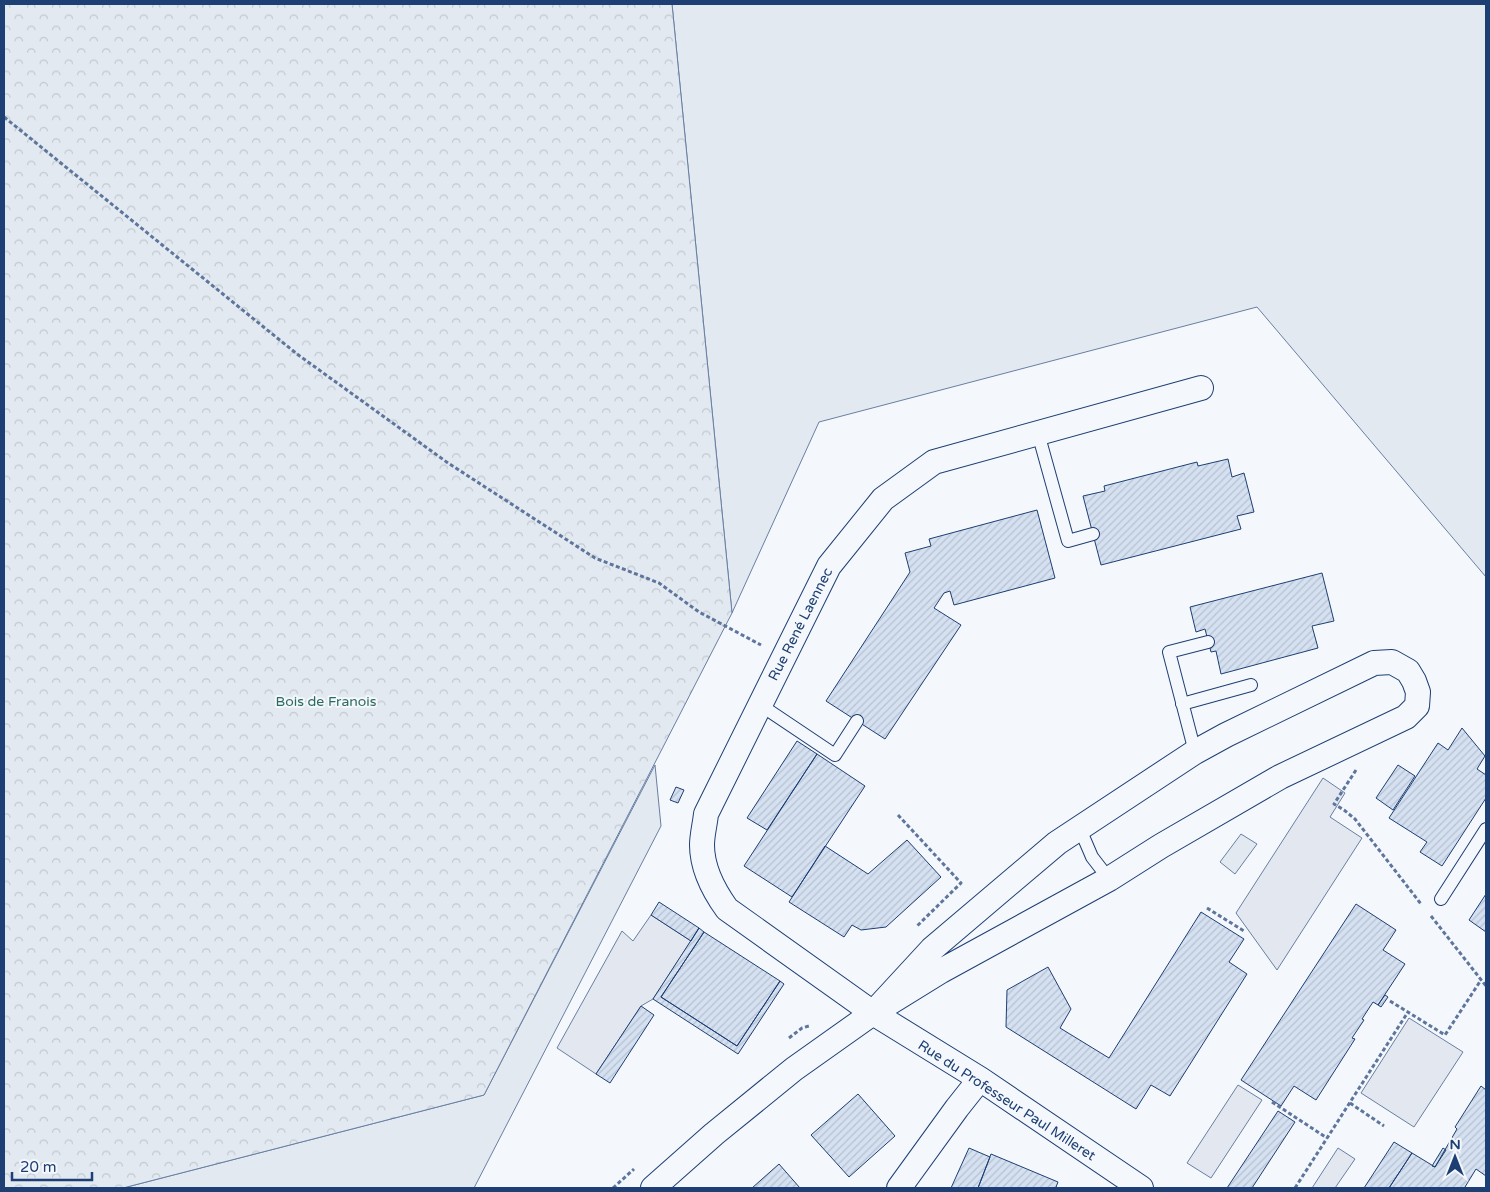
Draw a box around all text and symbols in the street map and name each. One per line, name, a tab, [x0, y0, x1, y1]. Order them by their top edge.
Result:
street label: Rue René Laennec	[765, 565, 836, 683]
park label: Bois de Franois	[276, 693, 377, 710]
street label: Rue du Professeur Paul Milleret	[915, 1037, 1099, 1165]
north arrow	[1430, 1132, 1480, 1182]
text: N	[1449, 1136, 1461, 1153]
scale bar	[12, 1150, 92, 1182]
text: 20 m	[20, 1158, 57, 1176]

